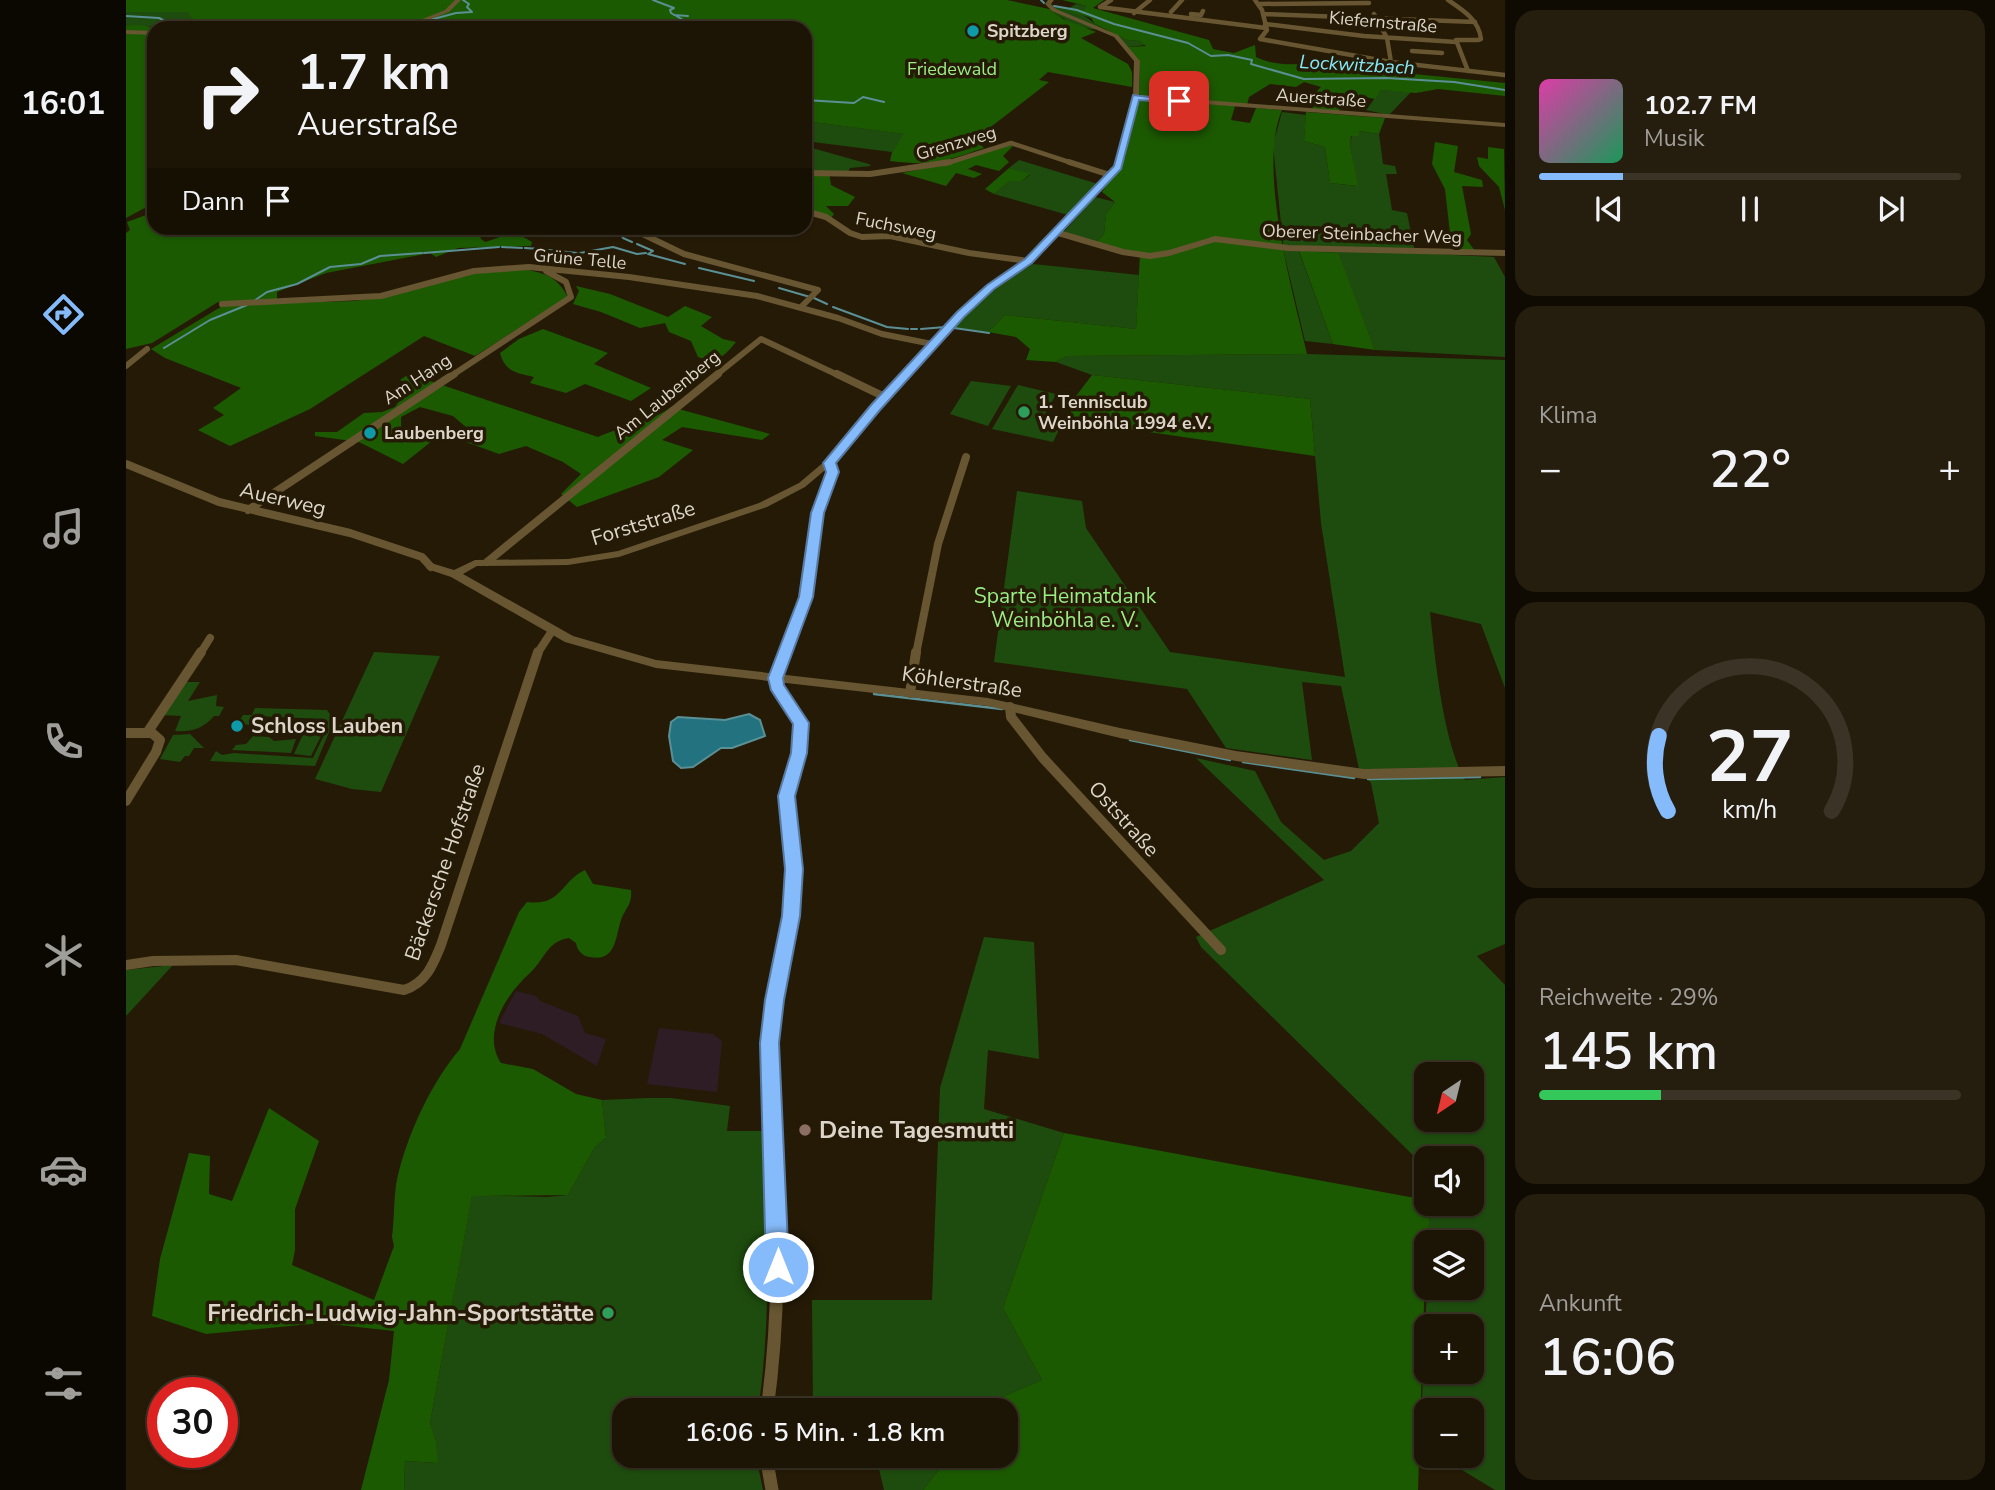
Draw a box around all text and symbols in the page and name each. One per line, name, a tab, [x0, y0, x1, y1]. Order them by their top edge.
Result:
street label: Kiefernstraße	[1328, 5, 1438, 39]
place label: Spitzberg	[987, 19, 1068, 43]
marker: Spitzberg	[965, 23, 981, 39]
text: 1.7 km	[297, 39, 450, 106]
icon: right	[182, 49, 273, 140]
water label: Lockwitzbach	[1299, 49, 1415, 81]
park label: Friedewald	[907, 57, 997, 81]
pin	[1149, 71, 1209, 131]
text: 16:01	[21, 82, 105, 125]
icon: arrive	[1160, 82, 1198, 120]
street label: Auerstraße	[1275, 83, 1367, 113]
text: 102.7 FM	[1644, 88, 1757, 123]
text: Auerstraße	[297, 103, 458, 146]
street label: Grenzweg	[913, 120, 999, 166]
text: Musik	[1644, 123, 1704, 154]
icon: arrive	[259, 182, 297, 220]
text: Dann	[182, 184, 245, 219]
icon: previous	[1590, 190, 1628, 228]
icon: pause	[1731, 190, 1769, 228]
icon: next	[1872, 190, 1910, 228]
street label: Fuchsweg	[854, 206, 938, 246]
street label: Oberer Steinbacher Weg	[1262, 219, 1462, 249]
street label: Grüne Telle	[533, 243, 627, 275]
icon: directions	[39, 290, 88, 339]
street label: Am Laubenberg	[609, 345, 725, 445]
street label: Am Hang	[378, 348, 456, 410]
place label: 1. Tennisclub Weinböhla 1994 e.V.	[1038, 390, 1212, 435]
text: Klima	[1539, 400, 1597, 431]
marker: 1. Tennisclub Weinböhla 1994 e.V.	[1016, 404, 1032, 420]
place label: Laubenberg	[384, 421, 484, 445]
marker: Laubenberg	[362, 425, 378, 441]
text: 22°	[1709, 434, 1791, 505]
text: −	[1539, 444, 1562, 495]
text: +	[1938, 444, 1961, 495]
street label: Auerweg	[237, 476, 329, 522]
street label: Forststraße	[587, 494, 699, 552]
icon: music	[39, 504, 88, 553]
park label: Sparte Heimatdank Weinböhla e. V.	[974, 582, 1157, 634]
street label: Köhlerstraße	[900, 660, 1024, 704]
text: 27	[1706, 707, 1794, 807]
place label: Schloss Lauben	[251, 712, 403, 740]
icon: phone	[39, 717, 88, 766]
marker: Schloss Lauben	[229, 718, 245, 734]
street label: Bäckersche Hofstraße	[398, 760, 492, 964]
street label: Oststraße	[1082, 775, 1166, 863]
text: km/h	[1722, 793, 1778, 827]
icon: climate	[39, 931, 88, 980]
text: Reichweite · 29%	[1539, 982, 1718, 1013]
text: 145 km	[1539, 1016, 1718, 1087]
north arrow	[1414, 1062, 1484, 1132]
map controls	[1414, 1062, 1484, 1468]
place label: Deine Tagesmutti	[819, 1114, 1014, 1146]
marker: Deine Tagesmutti	[797, 1122, 813, 1138]
icon: car	[39, 1145, 88, 1194]
button: sound	[1414, 1146, 1484, 1216]
position arrow	[741, 1230, 815, 1304]
button: layers	[1414, 1230, 1484, 1300]
text: Ankunft	[1539, 1288, 1621, 1319]
place label: Friedrich-Ludwig-Jahn-Sportstätte	[207, 1297, 594, 1329]
marker: Friedrich-Ludwig-Jahn-Sportstätte	[600, 1305, 616, 1321]
button: +	[1414, 1314, 1484, 1384]
text: 16:06	[1539, 1322, 1676, 1393]
icon: filters	[39, 1359, 88, 1408]
speed limit sign: 30	[147, 1377, 238, 1468]
button: −	[1414, 1398, 1484, 1468]
text: 16:06 · 5 Min. · 1.8 km	[685, 1415, 945, 1450]

